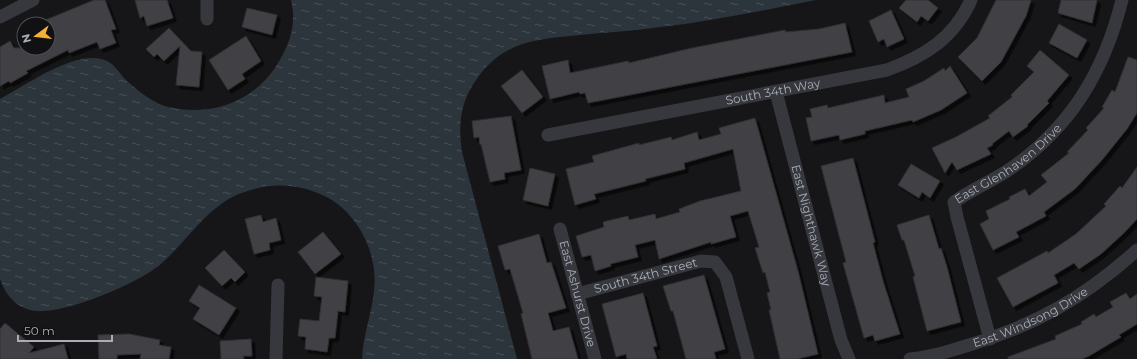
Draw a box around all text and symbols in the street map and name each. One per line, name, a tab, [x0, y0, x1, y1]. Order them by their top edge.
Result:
north arrow	[16, 16, 56, 56]
text: N	[18, 32, 34, 45]
street label: South 34th Way	[724, 75, 822, 108]
street label: East Glenhaven Drive	[951, 121, 1064, 207]
street label: East Nighthawk Way	[788, 163, 835, 288]
street label: East Ashurst Drive	[556, 239, 599, 348]
street label: South 34th Street	[592, 254, 699, 296]
street label: East Windsong Drive	[971, 284, 1090, 350]
scale bar	[18, 317, 112, 343]
text: 50 m	[24, 323, 55, 338]

